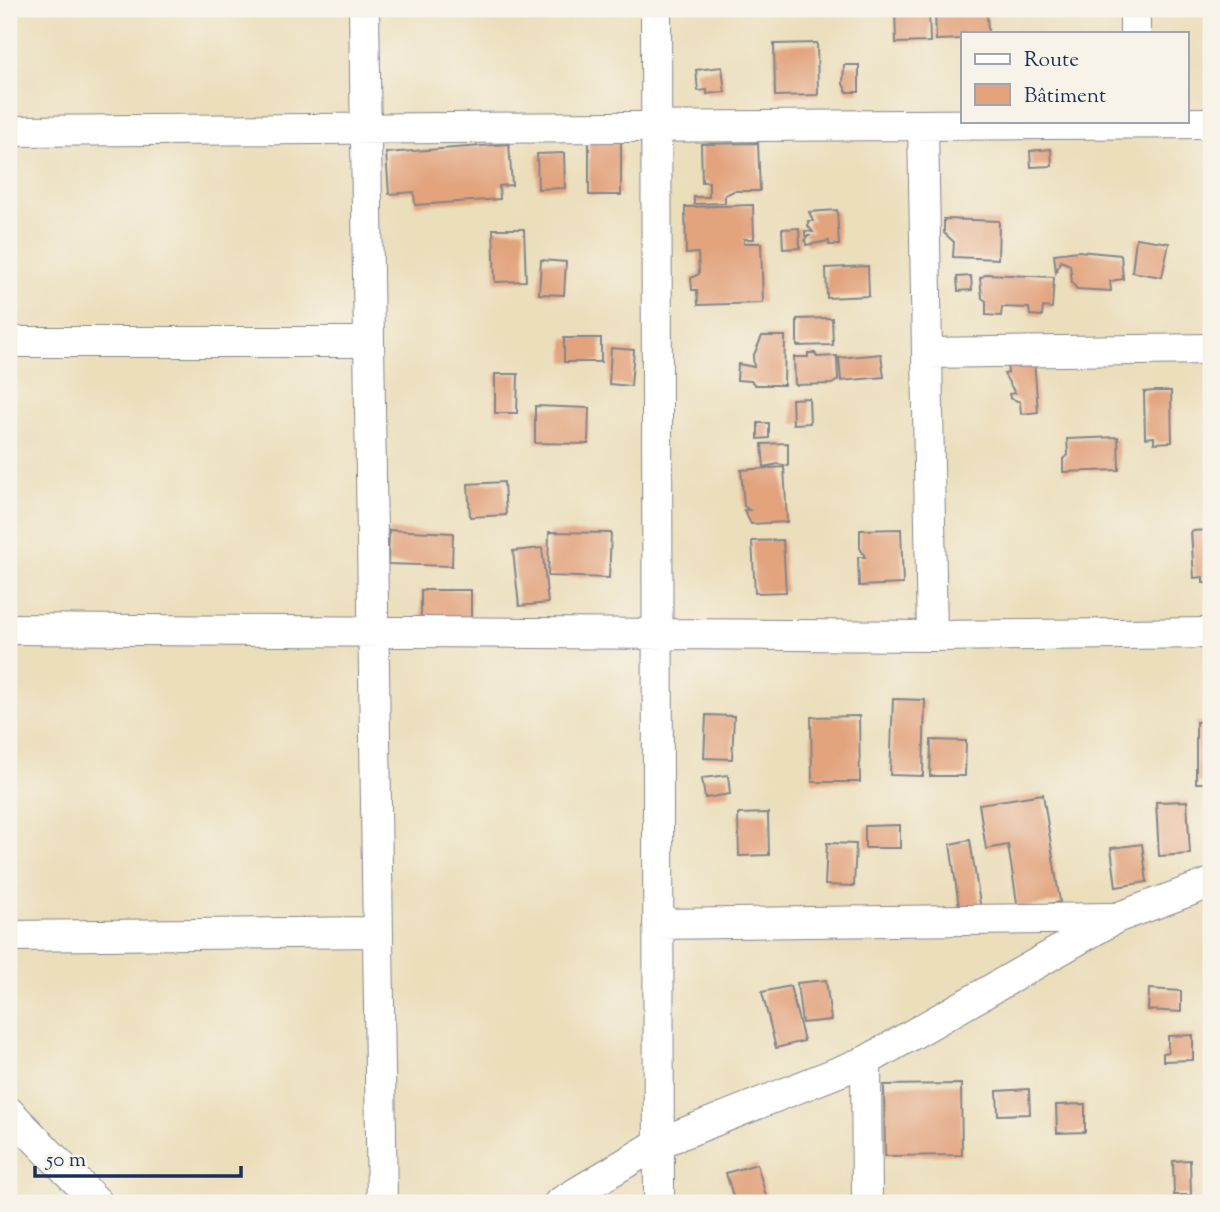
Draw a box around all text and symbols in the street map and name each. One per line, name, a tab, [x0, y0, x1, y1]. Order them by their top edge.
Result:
legend	[961, 32, 1188, 122]
text: Route	[1024, 46, 1079, 76]
text: Bâtiment	[1024, 82, 1106, 112]
scale bar	[35, 1135, 242, 1179]
text: 50 m	[45, 1146, 86, 1176]

